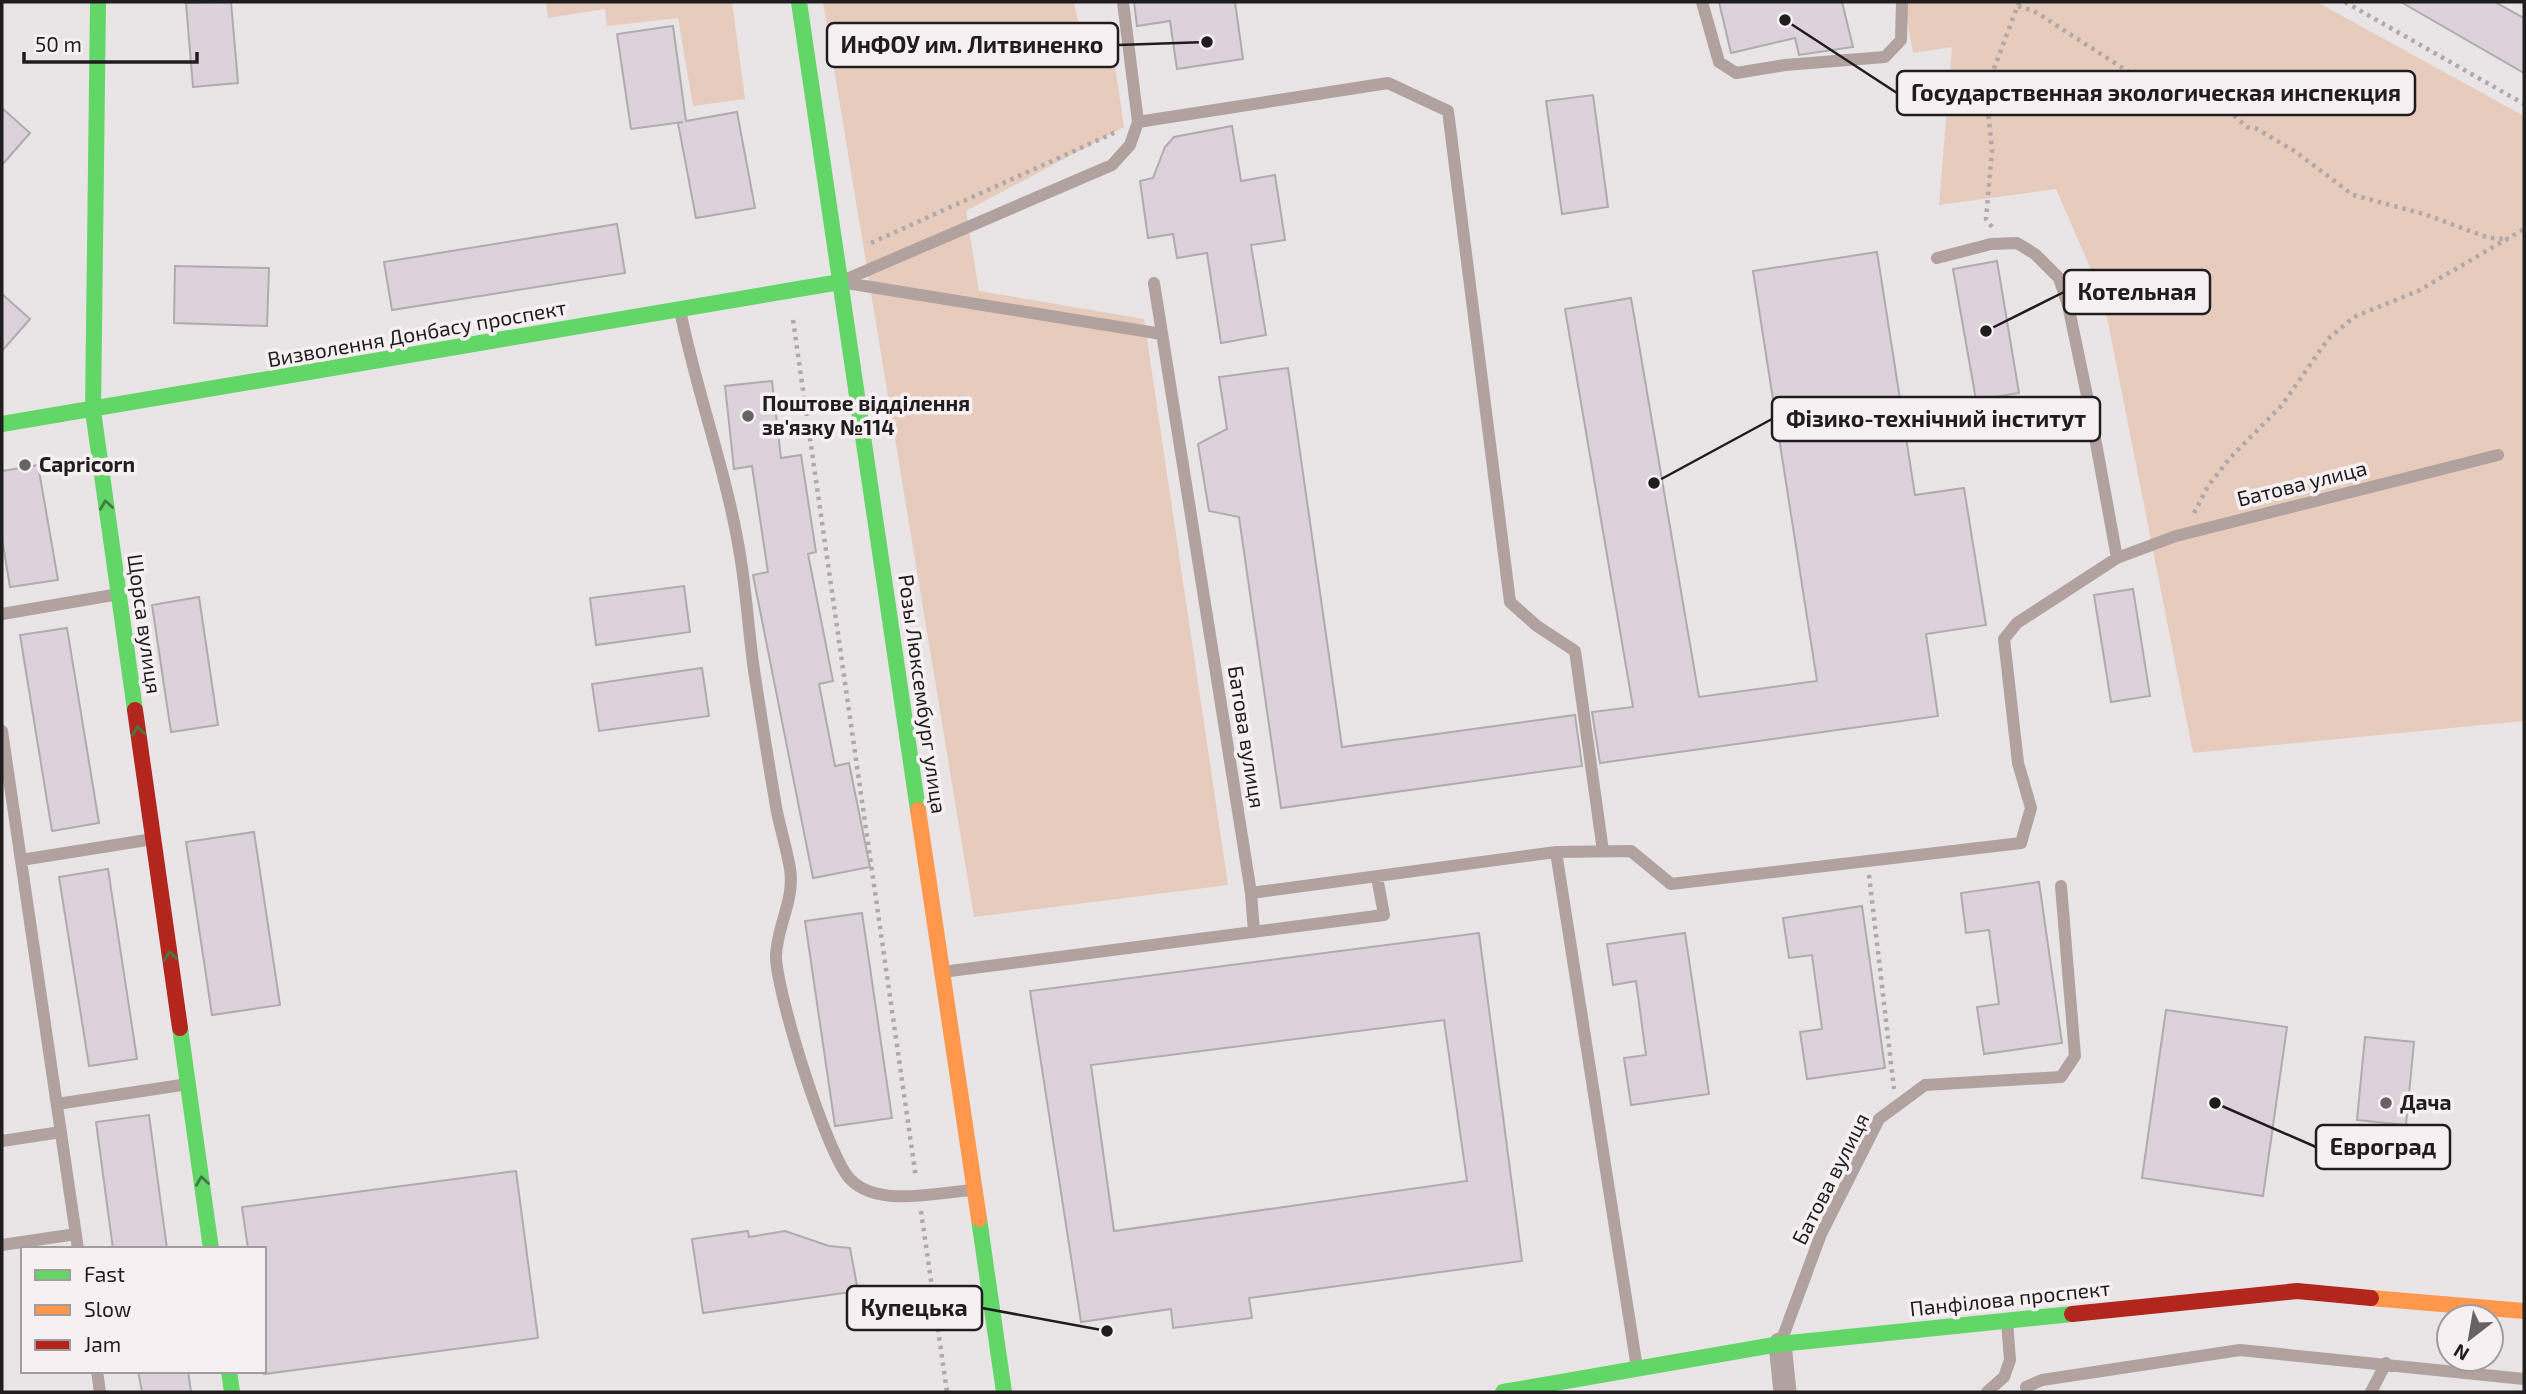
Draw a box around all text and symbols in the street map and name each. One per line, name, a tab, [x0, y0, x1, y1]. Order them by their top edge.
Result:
scale bar	[24, 21, 198, 65]
callout: ИнФОУ им. Литвиненко	[827, 23, 1118, 67]
text: ИнФОУ им. Литвиненко	[841, 30, 1103, 58]
text: 50 m	[35, 31, 82, 56]
callout: Государственная экологическая инспекция	[1897, 71, 2415, 115]
text: Государственная экологическая инспекция	[1911, 78, 2401, 106]
callout: Котельная	[2064, 270, 2210, 314]
text: Котельная	[2078, 277, 2196, 305]
street label: Визволення Донбасу проспект	[265, 294, 568, 372]
place label: Поштове відділення зв'язку №114	[762, 390, 970, 439]
callout: Фізико-технічний інститут	[1772, 397, 2100, 441]
text: Фізико-технічний інститут	[1786, 404, 2086, 432]
marker: Поштове відділення зв'язку №114	[740, 408, 756, 424]
place label: Capricorn	[39, 451, 135, 476]
street label: Батова улица	[2234, 454, 2369, 512]
marker: Capricorn	[17, 457, 33, 473]
one-way arrow	[99, 500, 114, 511]
street label: Щорса вулиця	[122, 552, 168, 695]
street label: Розы Люксембург улица	[893, 572, 953, 815]
street label: Батова вулиця	[1223, 664, 1271, 810]
one-way arrow	[131, 725, 146, 737]
one-way arrow	[163, 950, 178, 962]
place label: Дача	[2400, 1089, 2452, 1114]
marker: Дача	[2378, 1095, 2394, 1111]
street label: Батова вулиця	[1786, 1108, 1874, 1249]
callout: Евроград	[2316, 1125, 2450, 1169]
text: Евроград	[2330, 1132, 2436, 1160]
one-way arrow	[195, 1175, 210, 1187]
legend	[21, 1247, 266, 1373]
text: Fast	[84, 1261, 125, 1286]
street label: Панфілова проспект	[1908, 1275, 2111, 1320]
callout: Купецька	[847, 1286, 982, 1330]
text: Купецька	[860, 1293, 968, 1321]
text: Slow	[84, 1296, 131, 1321]
north arrow	[2435, 1303, 2505, 1373]
text: Jam	[84, 1331, 121, 1356]
text: N	[2449, 1340, 2473, 1366]

